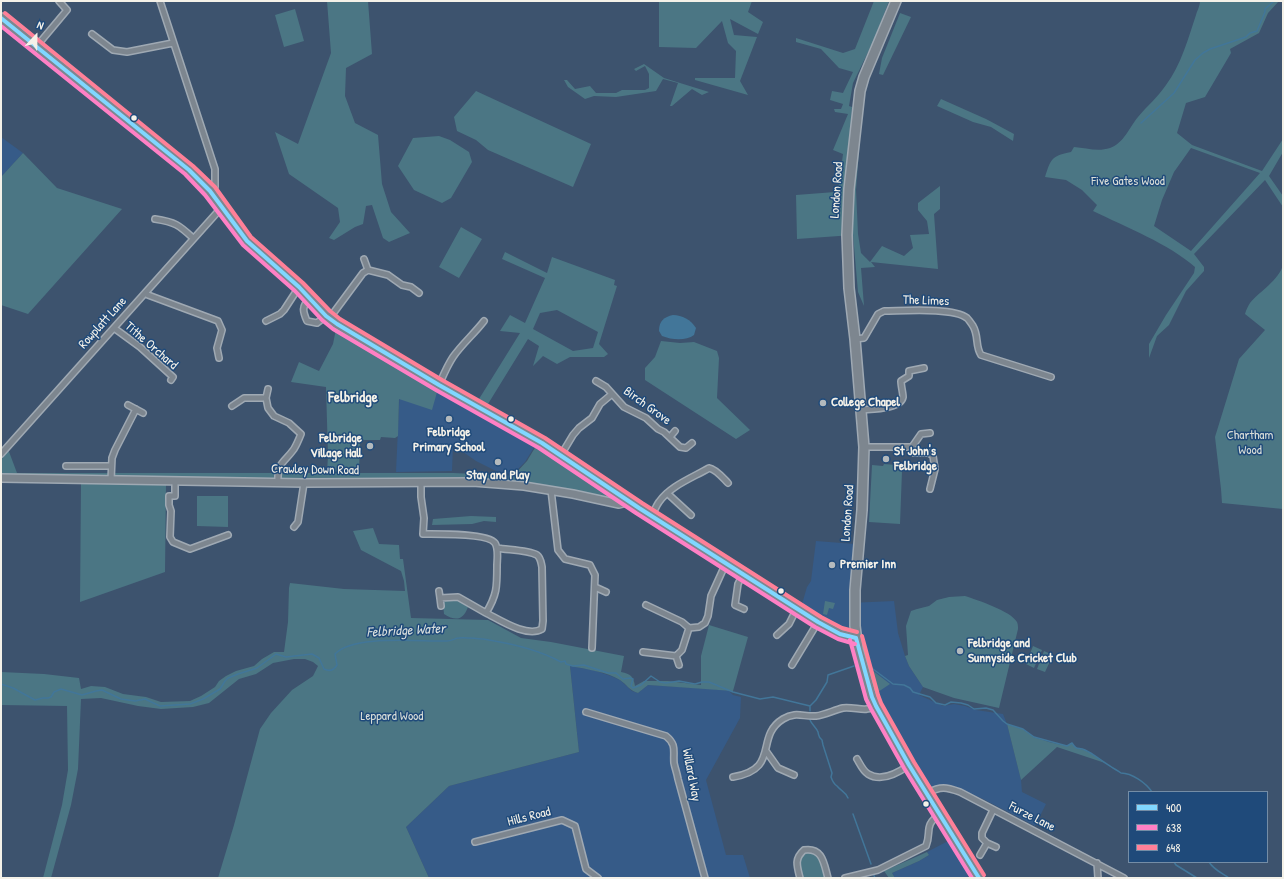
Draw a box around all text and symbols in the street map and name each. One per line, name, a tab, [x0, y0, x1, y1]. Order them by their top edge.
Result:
north arrow	[16, 16, 56, 56]
text: N	[35, 17, 46, 32]
unlabelled marker	[129, 113, 139, 123]
street label: London Road	[827, 161, 847, 219]
park label: Five Gates Wood	[1091, 174, 1165, 190]
street label: The Limes	[903, 292, 949, 310]
street label: Rowplatt Lane	[76, 294, 130, 352]
street label: Tithe Orchard	[121, 319, 181, 373]
street label: Birch Grove	[620, 384, 674, 428]
district label: Felbridge	[328, 389, 378, 407]
place label: College Chapel	[831, 395, 900, 411]
marker: College Chapel	[818, 398, 828, 408]
marker: Felbridge Primary School	[444, 414, 454, 424]
unlabelled marker	[506, 414, 516, 424]
place label: Felbridge Primary School	[413, 425, 485, 456]
park label: Chartham Wood	[1227, 428, 1273, 459]
place label: Felbridge Village Hall	[310, 431, 362, 462]
marker: Felbridge Village Hall	[365, 441, 375, 451]
place label: St John's Felbridge	[894, 444, 937, 475]
marker: St John's Felbridge	[881, 454, 891, 464]
marker: Stay and Play	[493, 457, 503, 467]
street label: Crawley Down Road	[271, 461, 359, 479]
place label: Stay and Play	[466, 468, 530, 484]
street label: London Road	[838, 484, 858, 542]
place label: Premier Inn	[840, 557, 896, 573]
marker: Premier Inn	[827, 560, 837, 570]
unlabelled marker	[776, 586, 786, 596]
water label: Felbridge Water	[366, 621, 446, 641]
place label: Felbridge and Sunnyside Cricket Club	[968, 636, 1077, 667]
marker: Felbridge and Sunnyside Cricket Club	[955, 646, 965, 656]
park label: Leppard Wood	[361, 709, 423, 725]
street label: Willard Way	[678, 747, 704, 803]
legend	[1128, 791, 1268, 863]
unlabelled marker	[921, 799, 931, 809]
street label: Furze Lane	[1006, 799, 1058, 835]
text: 400	[1166, 799, 1181, 816]
street label: Hills Road	[506, 804, 552, 830]
text: 638	[1166, 819, 1181, 836]
text: 648	[1166, 839, 1180, 856]

